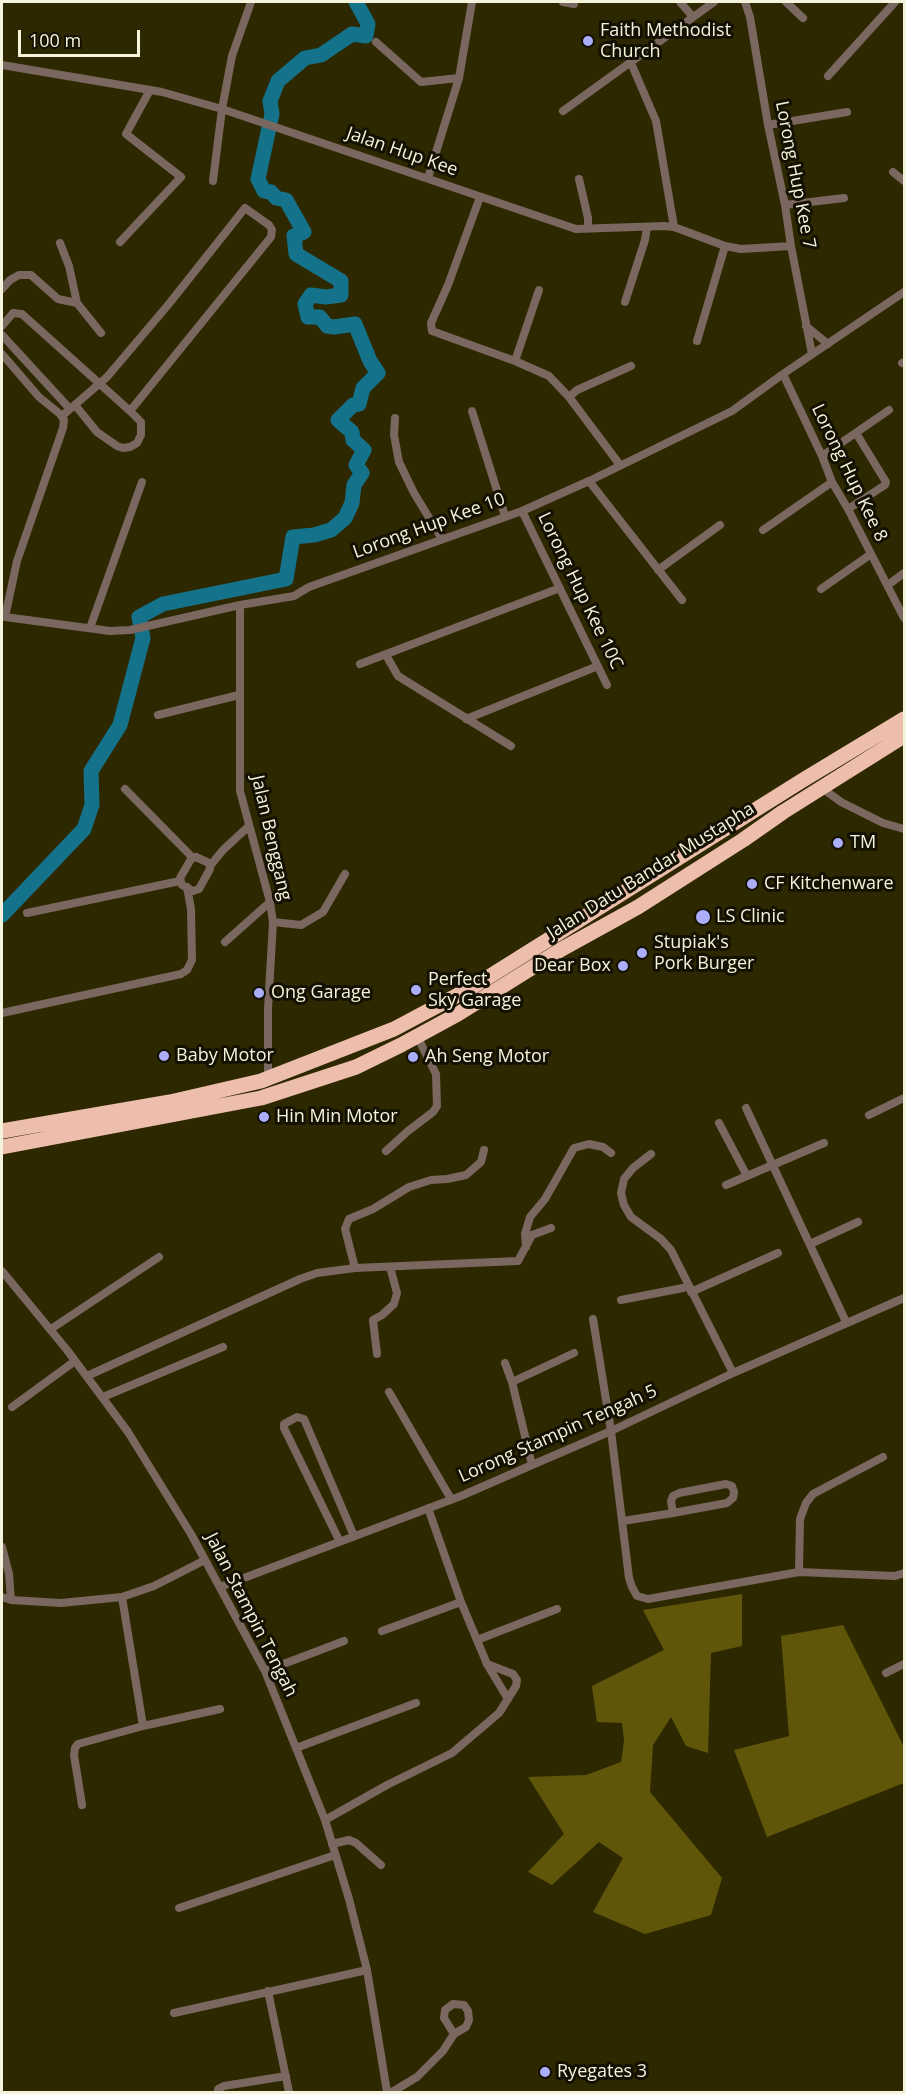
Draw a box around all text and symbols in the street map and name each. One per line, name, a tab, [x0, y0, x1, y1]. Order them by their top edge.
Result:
scale bar	[21, 18, 142, 56]
place label: Faith Methodist Church	[600, 20, 731, 63]
text: 100 m	[29, 28, 81, 52]
marker: Faith Methodist Church	[581, 34, 595, 48]
street label: Lorong Hup Kee 7	[770, 99, 820, 251]
street label: Jalan Hup Kee	[343, 123, 461, 181]
street label: Lorong Hup Kee 8	[806, 401, 892, 545]
street label: Lorong Hup Kee 10	[350, 488, 508, 564]
street label: Lorong Hup Kee 10C	[533, 509, 627, 673]
street label: Jalan Benggang	[246, 773, 296, 903]
street label: Jalan Datu Bandar Mustapha	[543, 798, 759, 944]
place label: TM	[850, 832, 876, 854]
marker: TM	[831, 836, 845, 850]
place label: CF Kitchenware	[764, 873, 894, 895]
marker: CF Kitchenware	[745, 877, 759, 891]
place label: LS Clinic	[716, 906, 785, 928]
marker: LS Clinic	[694, 908, 712, 926]
place label: Stupiak's Pork Burger	[654, 932, 754, 974]
marker: Stupiak's Pork Burger	[635, 946, 649, 960]
place label: Dear Box	[534, 955, 611, 977]
marker: Dear Box	[616, 959, 630, 973]
place label: Perfect Sky Garage	[428, 969, 521, 1012]
place label: Ong Garage	[271, 982, 371, 1004]
marker: Perfect Sky Garage	[409, 983, 423, 997]
marker: Ong Garage	[252, 986, 266, 1000]
place label: Baby Motor	[176, 1045, 274, 1067]
place label: Ah Seng Motor	[425, 1046, 549, 1068]
marker: Baby Motor	[157, 1049, 171, 1063]
marker: Ah Seng Motor	[406, 1050, 420, 1064]
place label: Hin Min Motor	[276, 1106, 398, 1128]
marker: Hin Min Motor	[257, 1110, 271, 1124]
street label: Lorong Stampin Tengah 5	[455, 1380, 661, 1488]
street label: Jalan Stampin Tengah	[200, 1529, 302, 1701]
place label: Ryegates 3	[557, 2061, 647, 2083]
marker: Ryegates 3	[538, 2065, 552, 2079]

